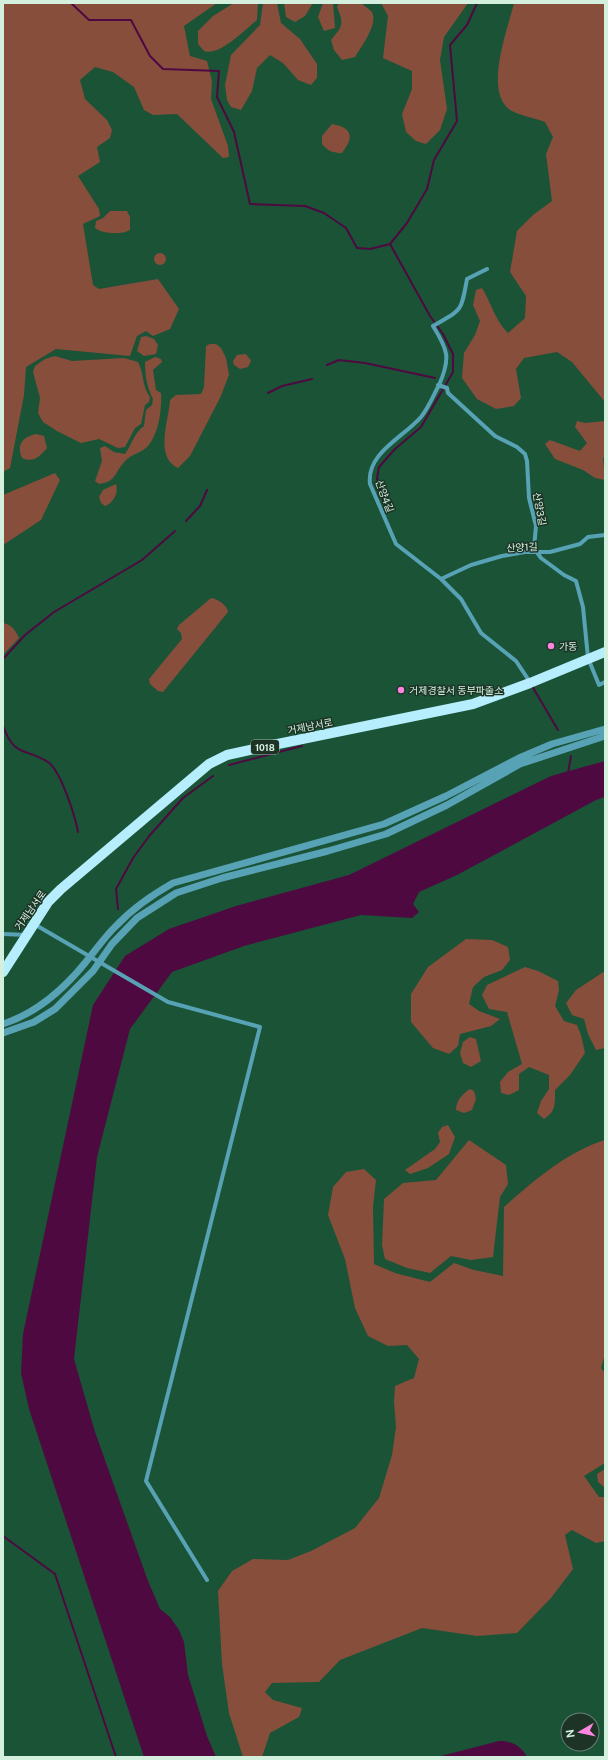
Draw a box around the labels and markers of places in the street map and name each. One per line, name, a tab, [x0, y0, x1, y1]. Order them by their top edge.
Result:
place label: 가동	[559, 640, 577, 652]
marker: 가동	[546, 641, 556, 651]
place label: 거제경찰서 동부파출소	[409, 684, 503, 696]
marker: 거제경찰서 동부파출소	[396, 685, 406, 695]

